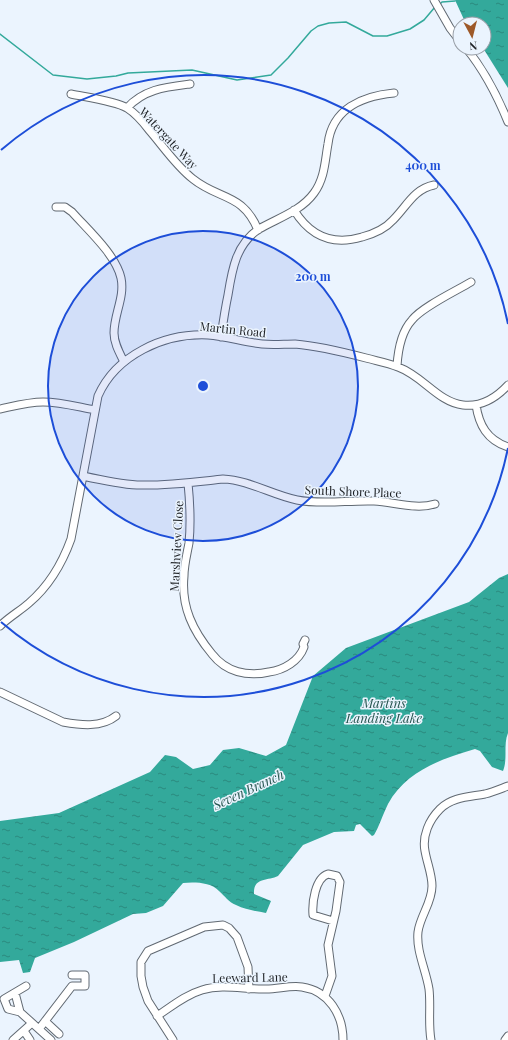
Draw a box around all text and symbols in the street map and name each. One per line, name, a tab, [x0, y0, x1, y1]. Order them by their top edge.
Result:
north arrow	[452, 16, 492, 56]
text: N	[468, 38, 478, 54]
street label: Watergate Way	[135, 103, 202, 172]
text: 400 m	[405, 157, 441, 173]
text: 200 m	[295, 268, 331, 284]
street label: Martin Road	[199, 318, 267, 340]
centre of rings	[196, 379, 210, 393]
street label: South Shore Place	[304, 481, 402, 501]
street label: Marshview Close	[166, 500, 186, 592]
water label: Martins Landing Lake	[345, 694, 423, 726]
water label: Seven Branch	[209, 765, 286, 813]
street label: Leeward Lane	[212, 968, 288, 986]

